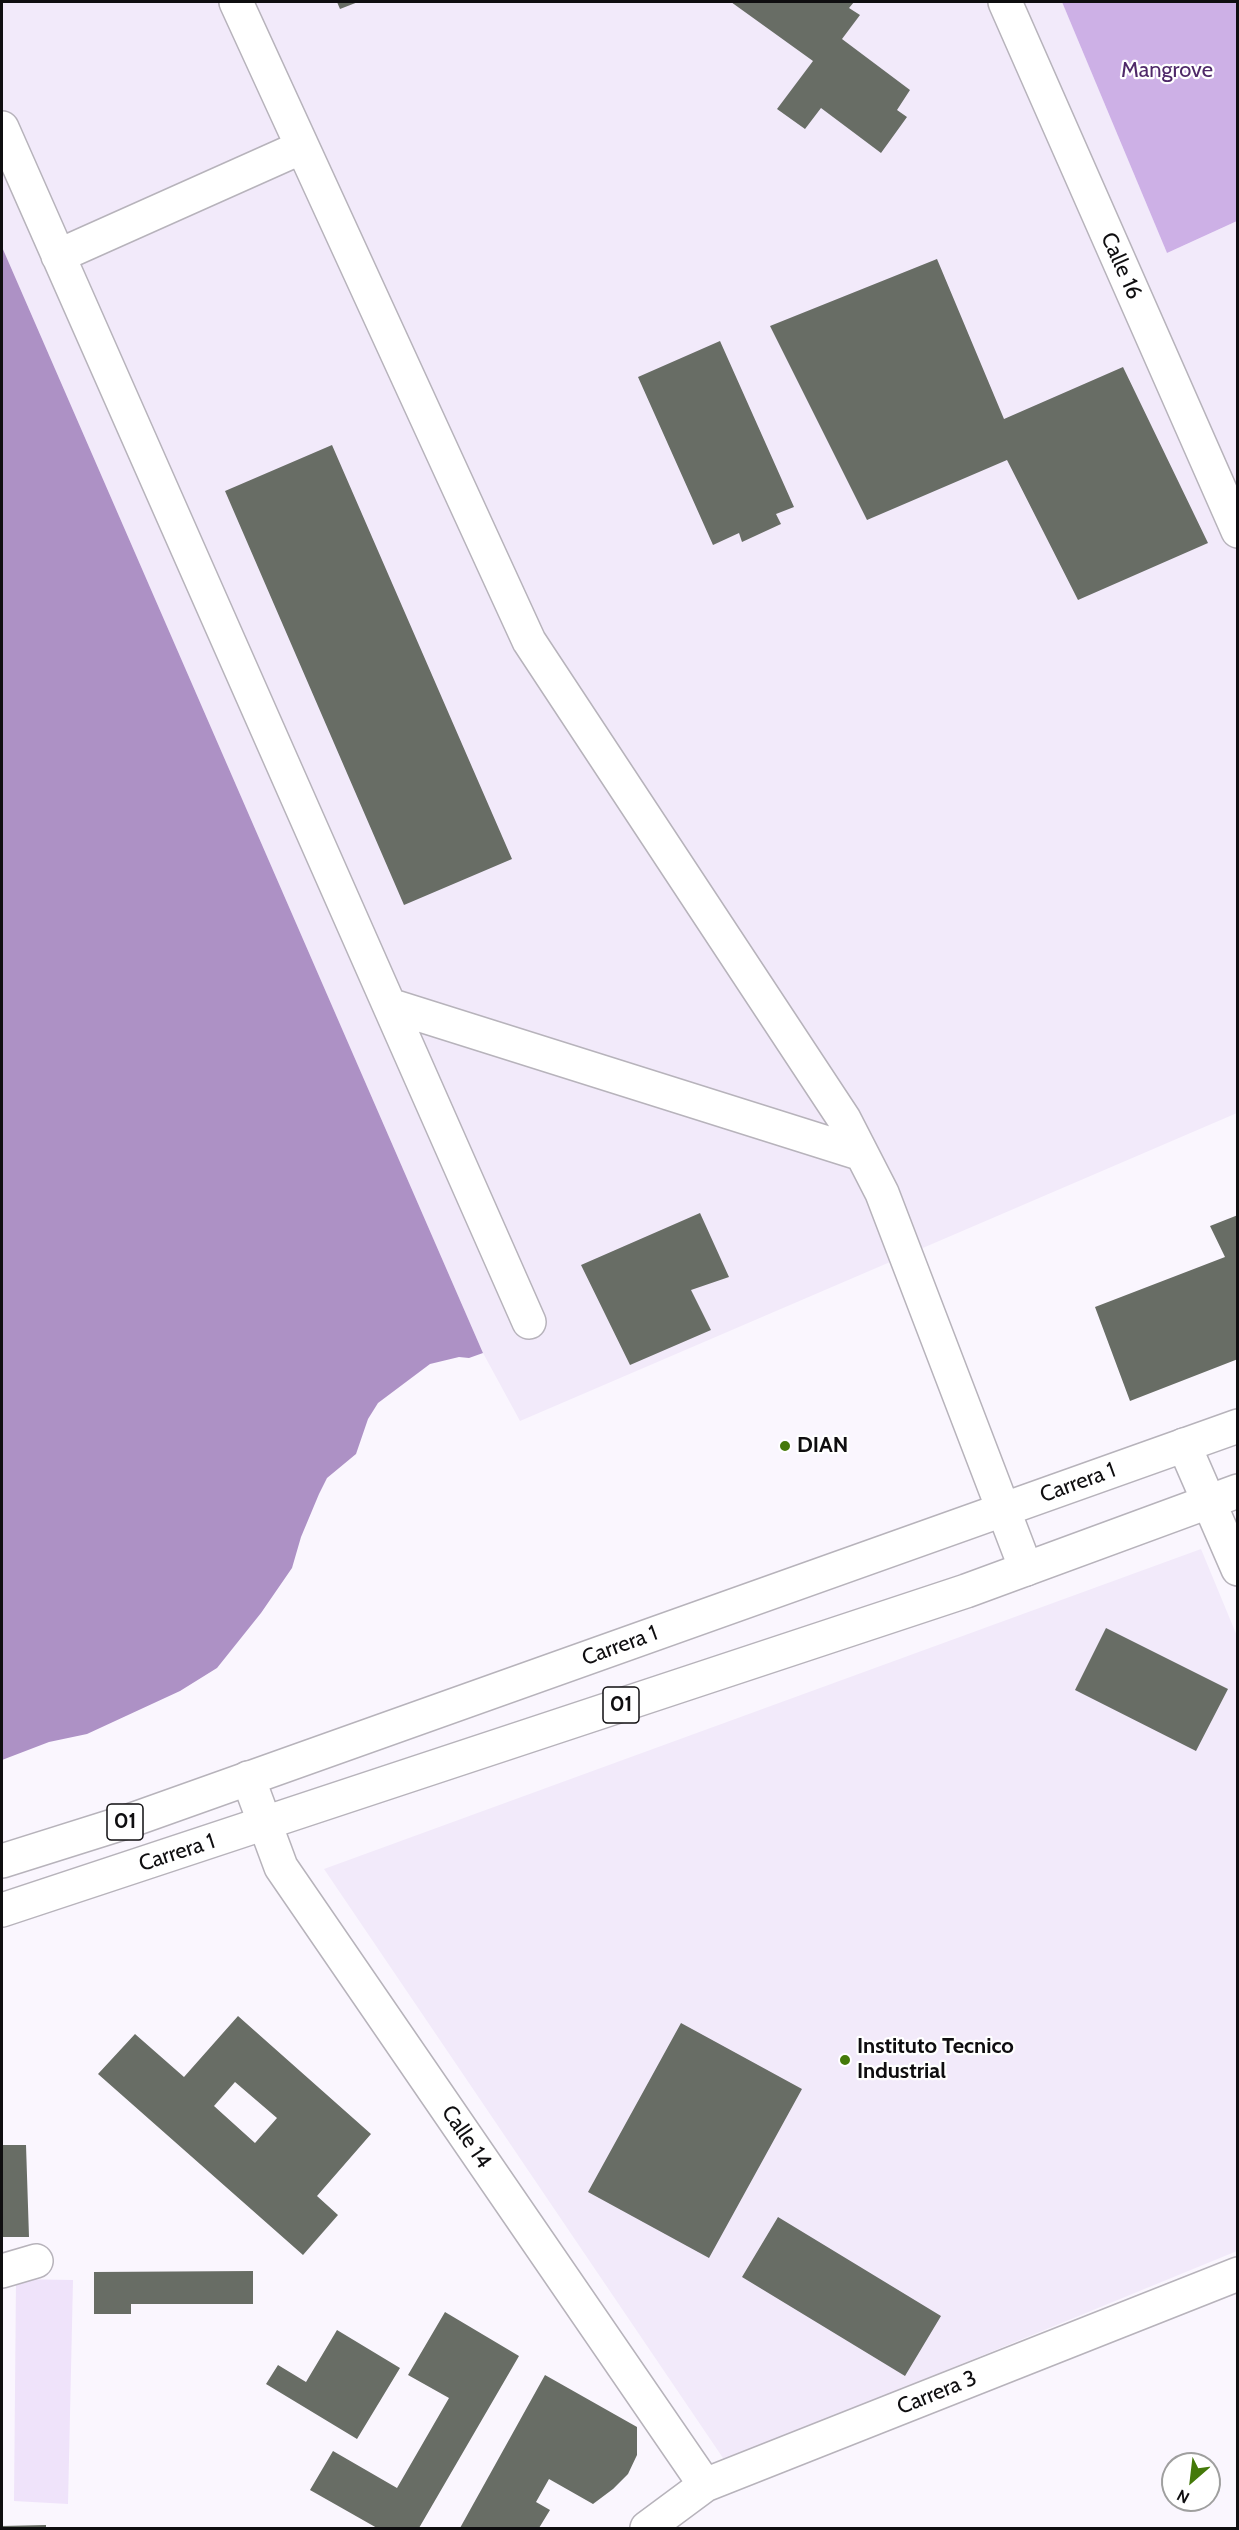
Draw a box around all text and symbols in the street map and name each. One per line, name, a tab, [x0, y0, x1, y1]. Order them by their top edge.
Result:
park label: Mangrove	[1121, 58, 1213, 84]
street label: Calle 16	[1095, 229, 1147, 303]
place label: DIAN	[797, 1433, 848, 1459]
marker: DIAN	[778, 1439, 792, 1453]
street label: Carrera 1	[1037, 1457, 1119, 1509]
street label: Carrera 1	[579, 1620, 661, 1672]
road number: 01	[603, 1687, 639, 1723]
road number: 01	[107, 1804, 143, 1840]
street label: Carrera 1	[136, 1828, 218, 1878]
place label: Instituto Tecnico Industrial	[857, 2034, 1014, 2086]
marker: Instituto Tecnico Industrial	[838, 2053, 852, 2067]
street label: Calle 14	[435, 2100, 497, 2174]
street label: Carrera 3	[893, 2365, 981, 2421]
north arrow	[1161, 2452, 1221, 2512]
text: N	[1174, 2486, 1193, 2508]

